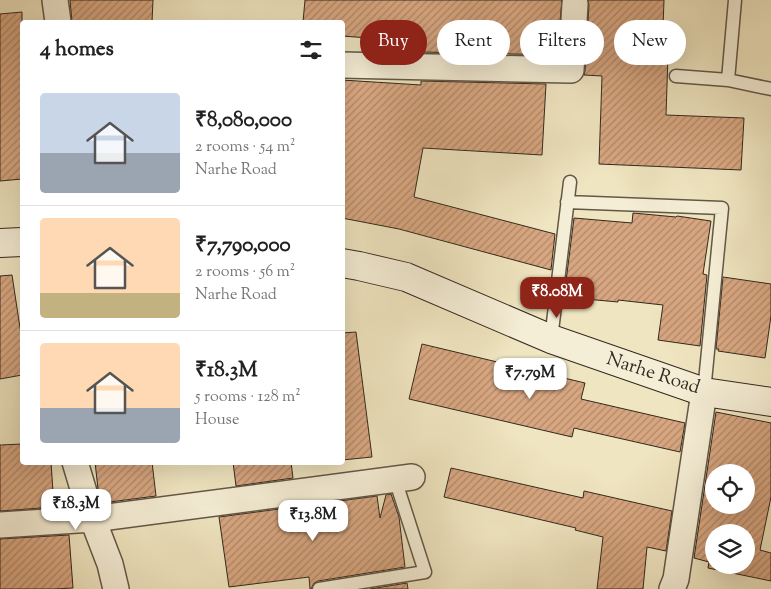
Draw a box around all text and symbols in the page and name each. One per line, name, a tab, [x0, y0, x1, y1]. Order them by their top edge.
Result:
chip: Buy	[360, 20, 427, 65]
chip: Rent	[437, 20, 510, 65]
chip: Filters	[520, 20, 604, 65]
chip: New	[614, 20, 686, 65]
text: 4 homes	[40, 35, 114, 65]
icon: filters	[297, 36, 325, 64]
text: ₹8,080,000	[195, 106, 292, 136]
icon: home	[80, 113, 140, 173]
text: 2 rooms · 54 m²	[195, 136, 295, 159]
text: Narhe Road	[195, 159, 277, 182]
text: ₹7,790,000	[195, 231, 291, 261]
icon: home	[80, 238, 140, 298]
text: 2 rooms · 56 m²	[195, 261, 295, 284]
pin: ₹8.08M	[516, 276, 598, 319]
text: ₹8.08M	[531, 281, 583, 304]
text: Narhe Road	[195, 284, 277, 307]
street label: Narhe Road	[603, 346, 704, 402]
text: ₹18.3M	[195, 356, 258, 386]
pin: ₹7.79M	[489, 358, 571, 400]
text: ₹7.79M	[505, 362, 555, 385]
icon: home	[80, 363, 140, 423]
text: 5 rooms · 128 m²	[195, 386, 301, 409]
text: House	[195, 409, 239, 432]
map controls	[705, 464, 755, 574]
button: locate	[705, 464, 755, 514]
pin: ₹18.3M	[35, 488, 117, 531]
text: ₹18.3M	[52, 493, 100, 516]
pin: ₹13.8M	[272, 500, 354, 542]
text: ₹13.8M	[289, 504, 337, 527]
button: layers	[705, 524, 755, 574]

